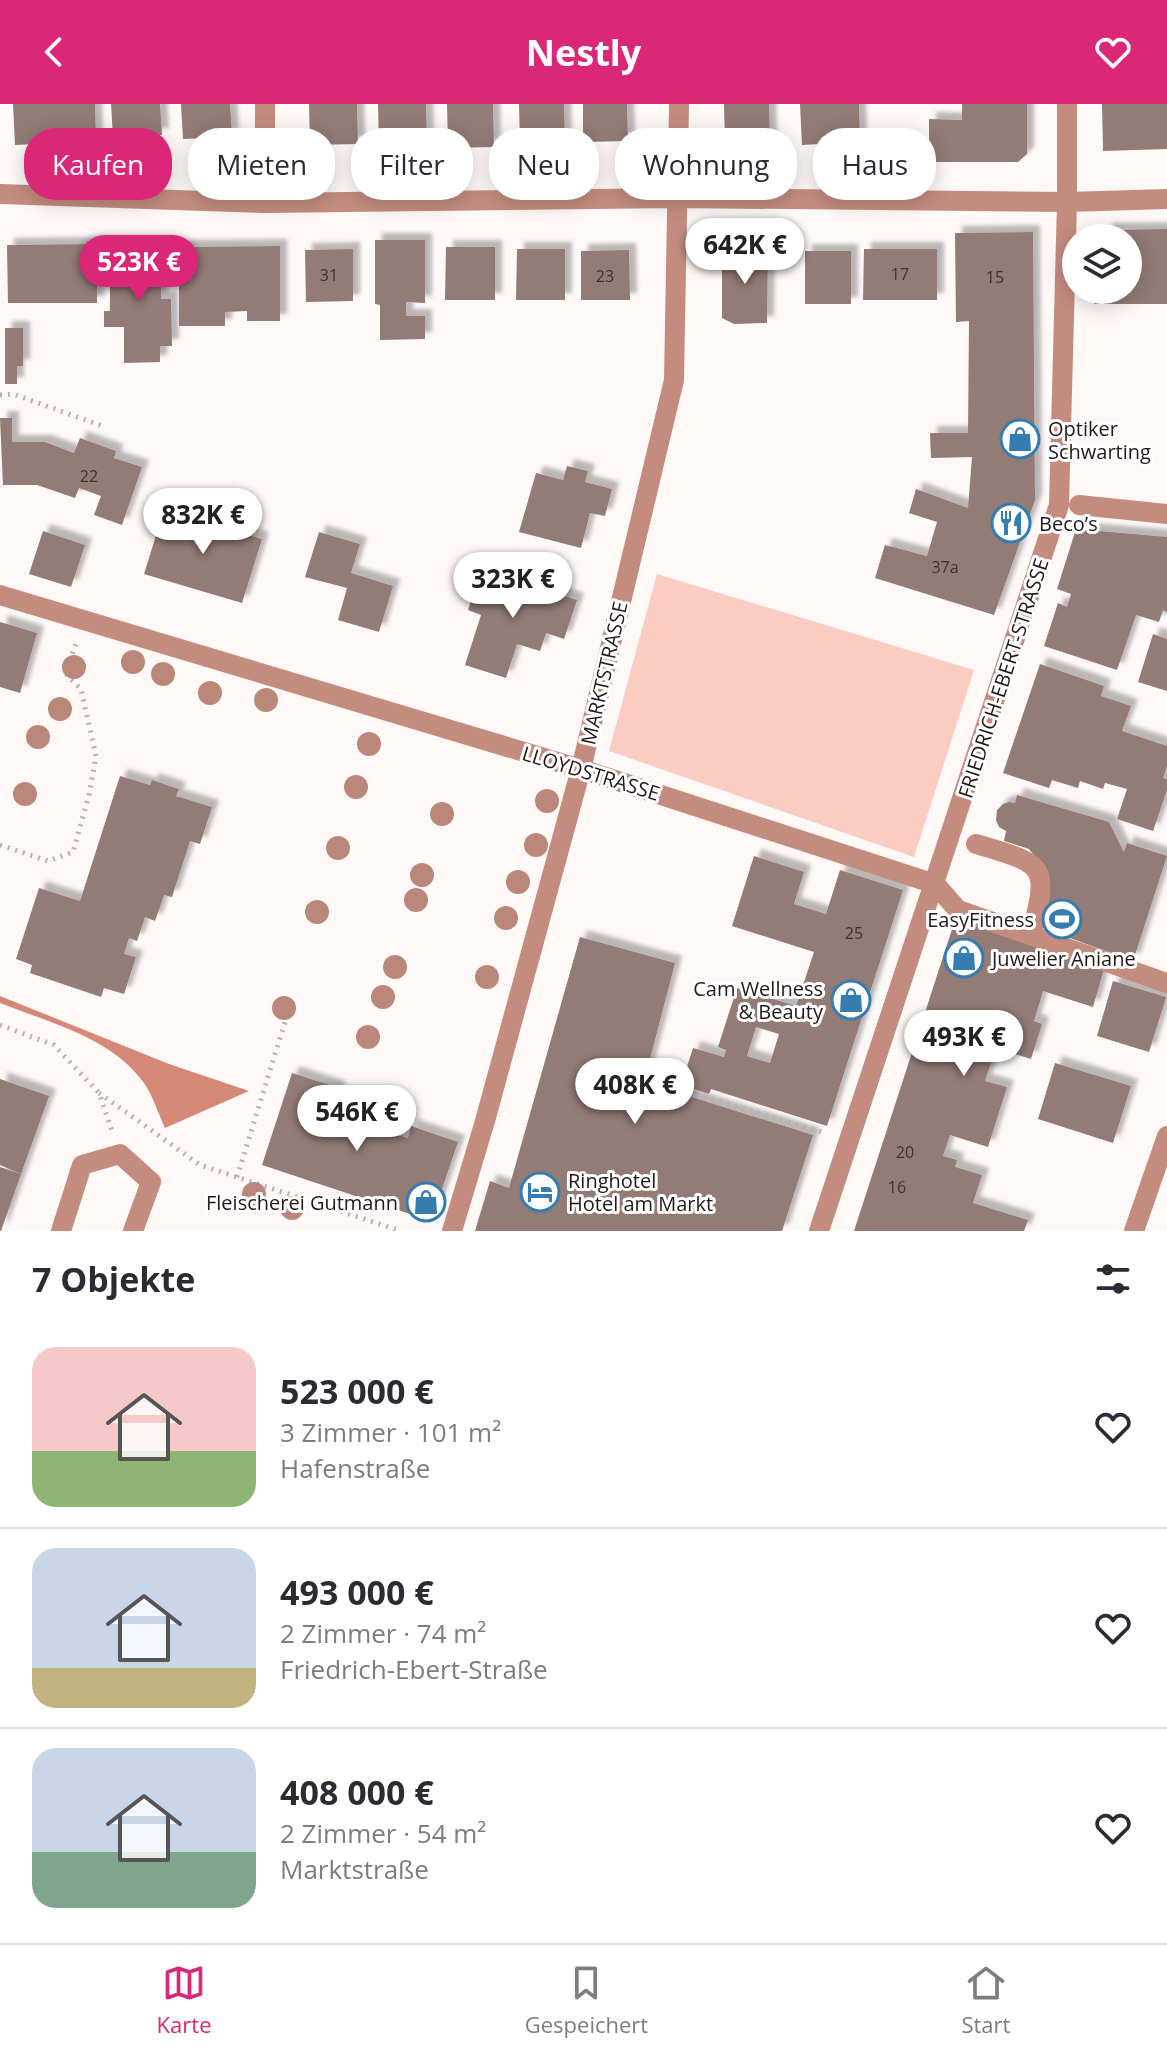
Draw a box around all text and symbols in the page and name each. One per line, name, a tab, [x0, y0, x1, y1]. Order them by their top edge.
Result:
text: Nestly	[526, 28, 641, 77]
icon: back	[32, 30, 76, 74]
icon: heart	[1091, 30, 1135, 74]
chip: Kaufen	[24, 128, 172, 200]
chip: Mieten	[188, 128, 335, 200]
chip: Filter	[351, 128, 473, 200]
chip: Neu	[489, 128, 599, 200]
chip: Wohnung	[615, 128, 797, 200]
chip: Haus	[813, 128, 936, 200]
pin: 642K €	[680, 218, 810, 286]
map controls	[1062, 224, 1142, 304]
button: layers	[1062, 224, 1142, 304]
text: 642K €	[703, 226, 787, 262]
pin: 523K €	[74, 235, 204, 303]
text: 523K €	[97, 243, 181, 279]
house number: 17	[891, 263, 909, 285]
house number: 31	[320, 264, 338, 286]
house number: 23	[596, 265, 614, 287]
house number: 15	[986, 266, 1004, 288]
place label: Optiker Schwarting	[1048, 415, 1151, 465]
shop icon: Optiker Schwarting	[999, 418, 1041, 460]
house number: 22	[80, 465, 98, 487]
pin: 832K €	[138, 488, 268, 556]
text: 832K €	[161, 496, 245, 532]
restaurant icon: Beco’s	[990, 502, 1032, 544]
place label: Beco’s	[1039, 510, 1098, 537]
pin: 323K €	[448, 552, 578, 620]
street label: FRIEDRICH-EBERT-STRASSE	[951, 555, 1055, 801]
house number: 37a	[931, 556, 959, 578]
text: 323K €	[471, 560, 555, 596]
street label: MARKTSTRASSE	[574, 599, 634, 747]
street label: LLOYDSTRASSE	[519, 739, 663, 807]
sports icon: EasyFitness	[1041, 898, 1083, 940]
place label: EasyFitness	[927, 906, 1034, 933]
house number: 25	[845, 922, 863, 944]
shop icon: Juwelier Aniane	[943, 937, 985, 979]
place label: Juwelier Aniane	[990, 945, 1136, 972]
place label: Cam Wellness & Beauty	[693, 975, 824, 1025]
shop icon: Cam Wellness & Beauty	[830, 979, 872, 1021]
pin: 493K €	[899, 1010, 1029, 1078]
text: 493K €	[922, 1018, 1006, 1054]
pin: 408K €	[570, 1058, 700, 1126]
text: 408K €	[593, 1066, 677, 1102]
pin: 546K €	[292, 1085, 422, 1153]
text: 546K €	[315, 1093, 399, 1129]
house number: 20	[896, 1141, 914, 1163]
place label: Ringhotel Hotel am Markt	[568, 1167, 713, 1217]
hotel icon: Ringhotel Hotel am Markt	[519, 1171, 561, 1213]
house number: 16	[888, 1176, 906, 1198]
shop icon: Fleischerei Gutmann	[405, 1181, 447, 1223]
place label: Fleischerei Gutmann	[206, 1189, 398, 1216]
text: 7 Objekte	[32, 1256, 195, 1302]
icon: filters	[1091, 1257, 1135, 1301]
text: 523 000 €	[280, 1368, 434, 1414]
icon: home	[96, 1379, 192, 1475]
icon: heart	[1091, 1405, 1135, 1449]
text: 3 Zimmer · 101 m²	[280, 1414, 501, 1450]
text: Hafenstraße	[280, 1450, 430, 1486]
text: 493 000 €	[280, 1569, 434, 1615]
icon: home	[96, 1580, 192, 1676]
icon: heart	[1091, 1606, 1135, 1650]
text: 2 Zimmer · 74 m²	[280, 1615, 486, 1651]
text: Friedrich-Ebert-Straße	[280, 1651, 548, 1687]
text: 408 000 €	[280, 1769, 434, 1815]
icon: home	[96, 1780, 192, 1876]
icon: heart	[1091, 1806, 1135, 1850]
text: 2 Zimmer · 54 m²	[280, 1815, 486, 1851]
text: Marktstraße	[280, 1851, 429, 1887]
tab: Karte	[157, 1961, 212, 2039]
tab: Gespeichert	[525, 1961, 648, 2039]
tab: Start	[961, 1961, 1010, 2039]

